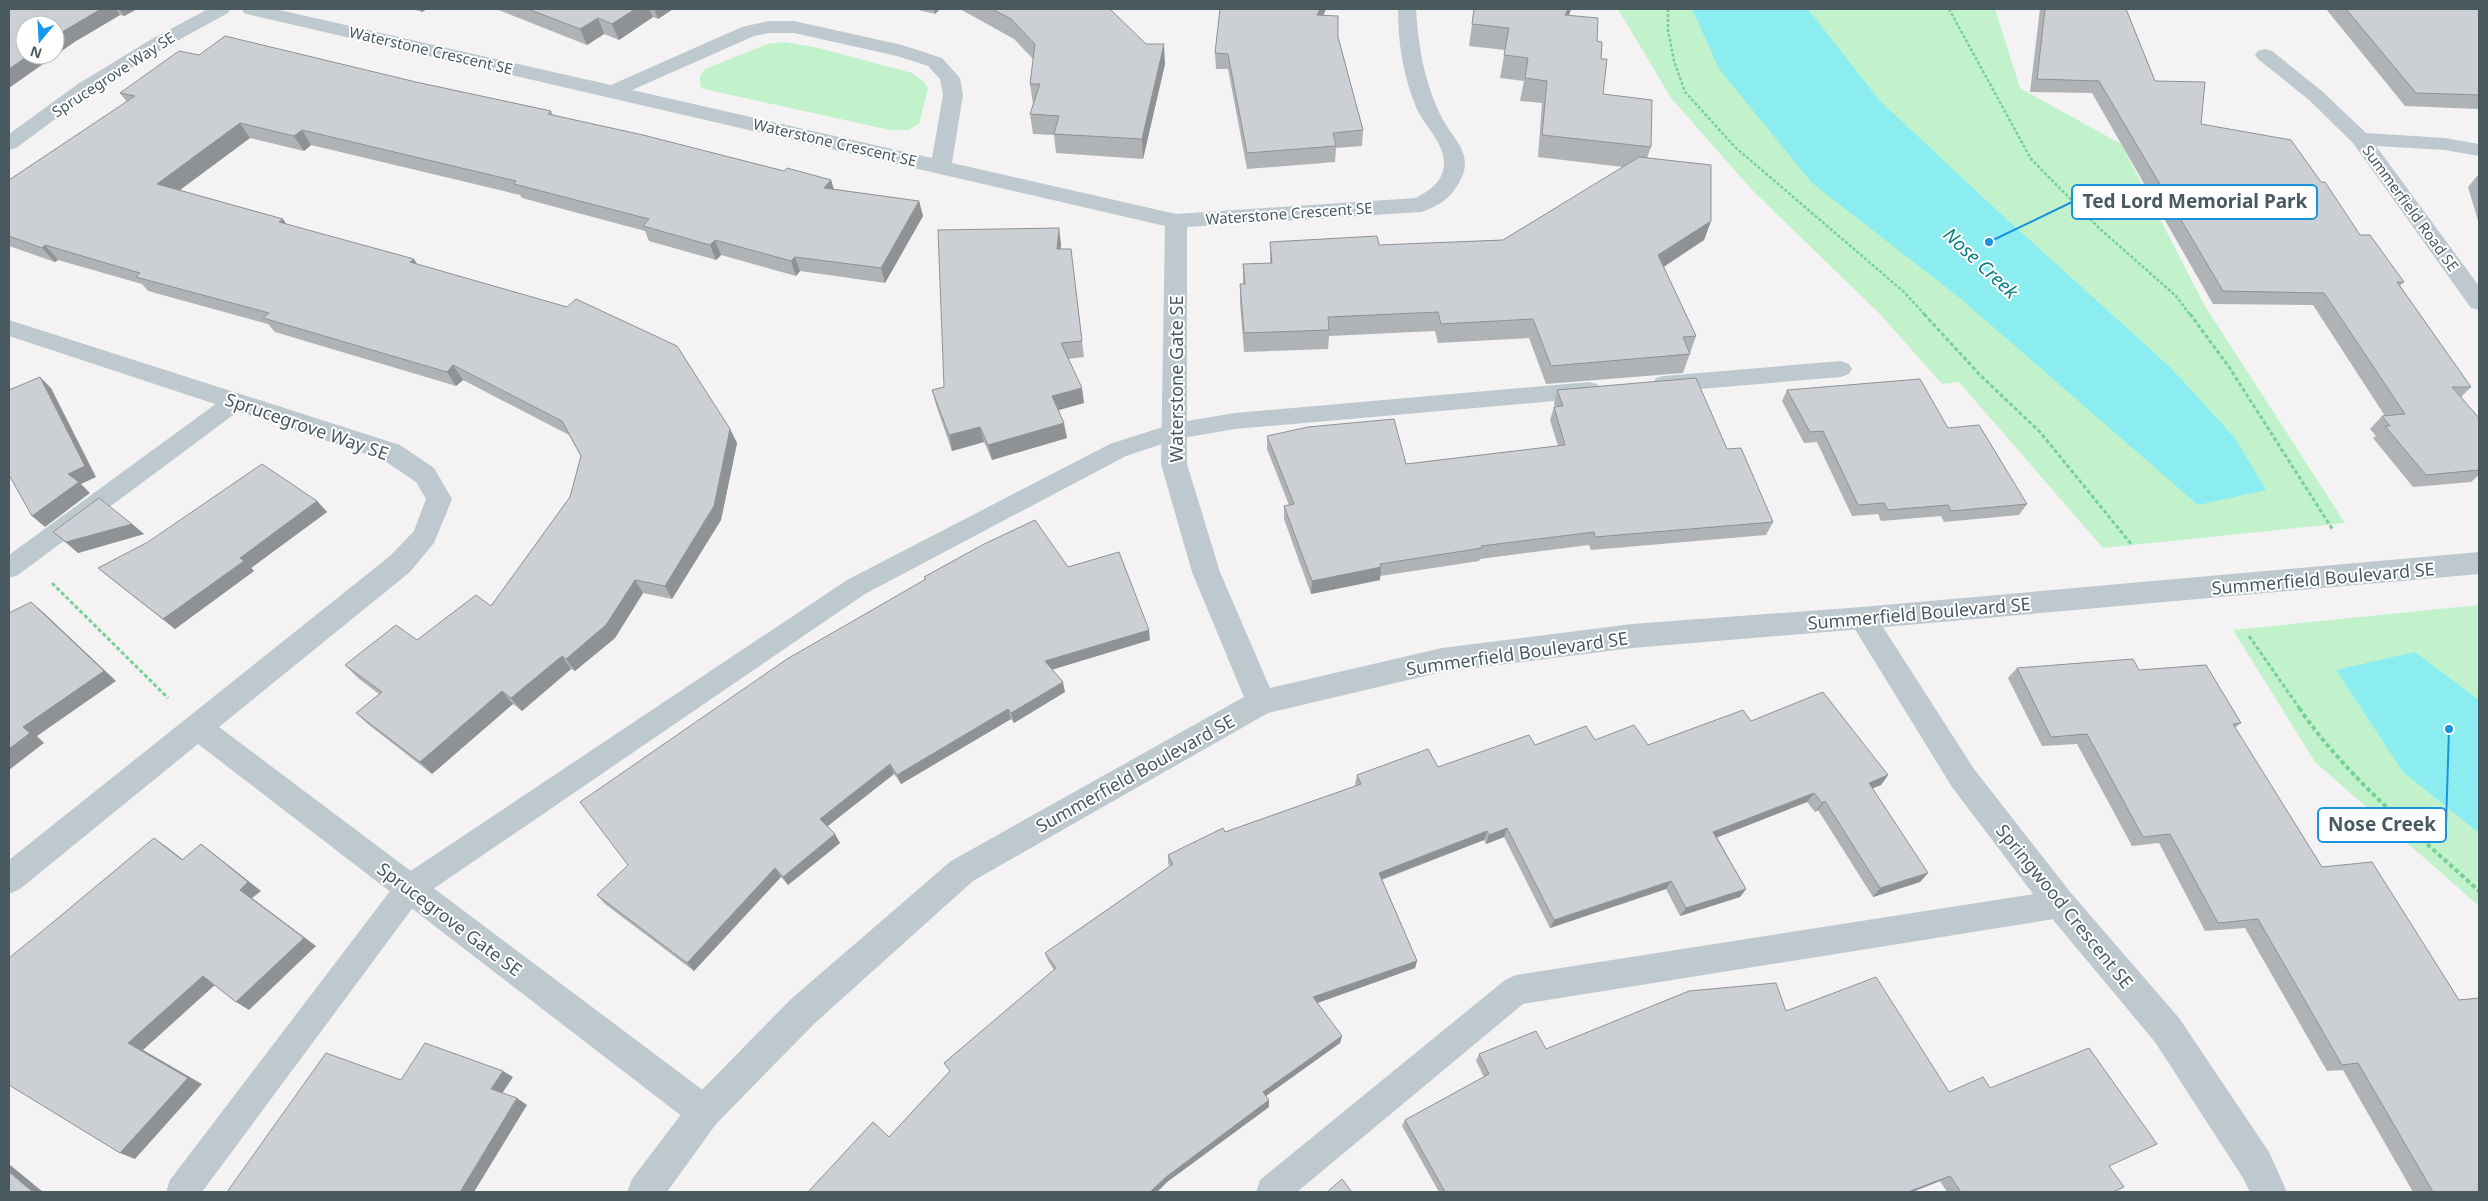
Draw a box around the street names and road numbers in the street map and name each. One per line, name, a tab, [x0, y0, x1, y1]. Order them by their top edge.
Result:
street label: Waterstone Crescent SE	[347, 21, 515, 79]
street label: Sprucegrove Way SE	[48, 27, 178, 121]
street label: Waterstone Crescent SE	[751, 113, 919, 171]
street label: Summerfield Road SE	[2358, 141, 2464, 275]
street label: Waterstone Crescent SE	[1205, 197, 1373, 229]
street label: Waterstone Gate SE	[1164, 296, 1188, 462]
street label: Sprucegrove Way SE	[222, 387, 392, 465]
street label: Summerfield Boulevard SE	[2211, 556, 2435, 600]
street label: Summerfield Boulevard SE	[1807, 591, 2031, 635]
street label: Summerfield Boulevard SE	[1405, 626, 1629, 680]
street label: Summerfield Boulevard SE	[1031, 708, 1239, 838]
street label: Springwood Crescent SE	[1991, 819, 2139, 993]
street label: Sprucegrove Gate SE	[373, 857, 527, 981]

